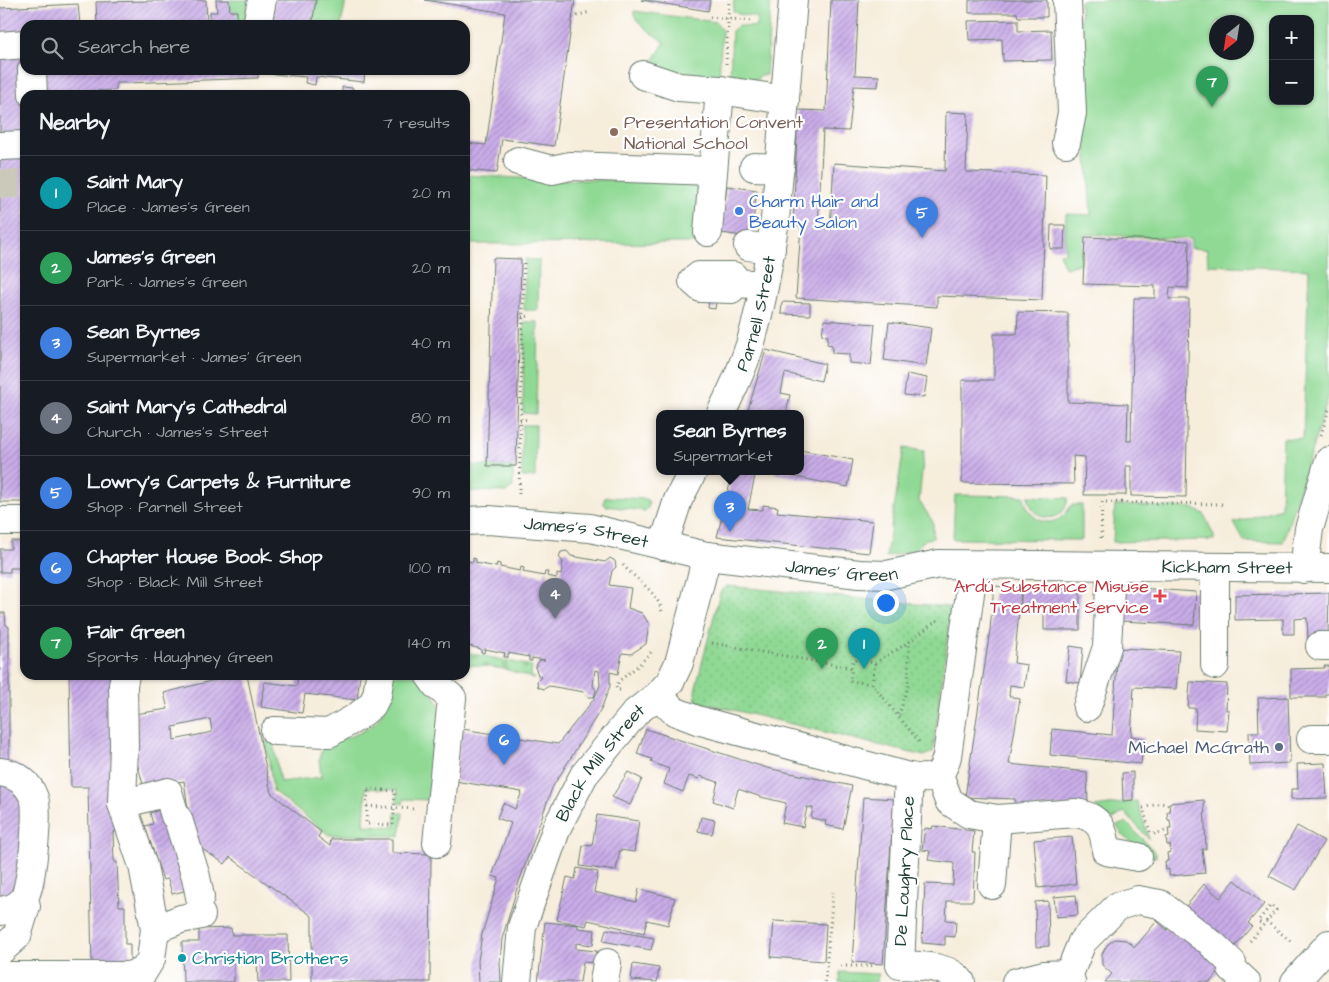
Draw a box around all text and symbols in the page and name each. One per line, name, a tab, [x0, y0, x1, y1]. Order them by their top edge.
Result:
north arrow	[1209, 15, 1254, 60]
map controls	[1269, 15, 1314, 105]
button: +	[1269, 15, 1314, 60]
search box	[20, 20, 470, 75]
icon: search	[38, 34, 66, 62]
text: Search here	[78, 34, 190, 61]
button: −	[1269, 60, 1314, 105]
pin: 7	[1196, 66, 1228, 107]
text: Nearby	[40, 108, 110, 137]
place label: Presentation Convent National School	[624, 110, 804, 156]
text: 7 results	[383, 112, 450, 134]
marker: Presentation Convent National School	[608, 126, 620, 138]
text: Saint Mary	[87, 169, 183, 196]
text: 1	[55, 182, 57, 204]
text: 20 m	[412, 182, 450, 204]
place label: Charm Hair and Beauty Salon	[749, 189, 878, 236]
text: Place · James's Green	[87, 196, 250, 218]
pin: 5	[906, 197, 938, 238]
marker: Charm Hair and Beauty Salon	[733, 205, 745, 217]
text: James's Green	[87, 244, 215, 271]
street label: Parnell Street	[730, 253, 782, 375]
text: 2	[51, 257, 61, 279]
text: 20 m	[412, 257, 450, 279]
text: Park · James's Green	[87, 271, 247, 293]
text: Sean Byrnes	[87, 319, 200, 346]
text: 3	[52, 332, 60, 354]
text: 40 m	[410, 332, 450, 354]
text: Supermarket · James' Green	[87, 346, 301, 368]
text: Saint Mary's Cathedral	[87, 394, 286, 421]
text: 4	[51, 407, 61, 429]
text: 80 m	[411, 407, 450, 429]
popup	[656, 410, 804, 475]
text: Sean Byrnes	[674, 418, 787, 445]
text: Church · James's Street	[87, 421, 268, 443]
text: Supermarket	[674, 445, 773, 467]
text: Lowry's Carpets & Furniture	[87, 469, 351, 496]
text: 5	[50, 482, 62, 504]
text: 90 m	[412, 482, 450, 504]
pin: 3	[714, 491, 746, 532]
text: Shop · Parnell Street	[87, 496, 243, 518]
street label: James's Street	[523, 511, 652, 555]
text: Chapter House Book Shop	[87, 544, 322, 571]
street label: James' Green	[784, 553, 900, 588]
street label: Kickham Street	[1161, 554, 1293, 581]
text: 6	[51, 557, 61, 579]
text: 100 m	[409, 557, 450, 579]
text: Shop · Black Mill Street	[87, 571, 263, 593]
place label: Ardú Substance Misuse Treatment Service	[954, 574, 1149, 620]
pin: 4	[539, 578, 571, 619]
marker: Ardú Substance Misuse Treatment Service	[1153, 589, 1167, 603]
your location	[873, 590, 899, 616]
text: Fair Green	[87, 619, 185, 646]
pin: 2	[806, 628, 838, 669]
pin: 1	[848, 628, 880, 669]
text: 7	[51, 632, 61, 654]
text: 140 m	[408, 632, 450, 654]
text: Sports · Haughney Green	[87, 646, 273, 668]
street label: Black Mill Street	[550, 697, 651, 826]
pin: 6	[488, 724, 520, 765]
place label: Michael McGrath	[1128, 735, 1269, 760]
marker: Michael McGrath	[1273, 741, 1285, 753]
street label: De Loughry Place	[888, 795, 922, 947]
place label: Christian Brothers	[192, 946, 348, 971]
marker: Christian Brothers	[176, 952, 188, 964]

